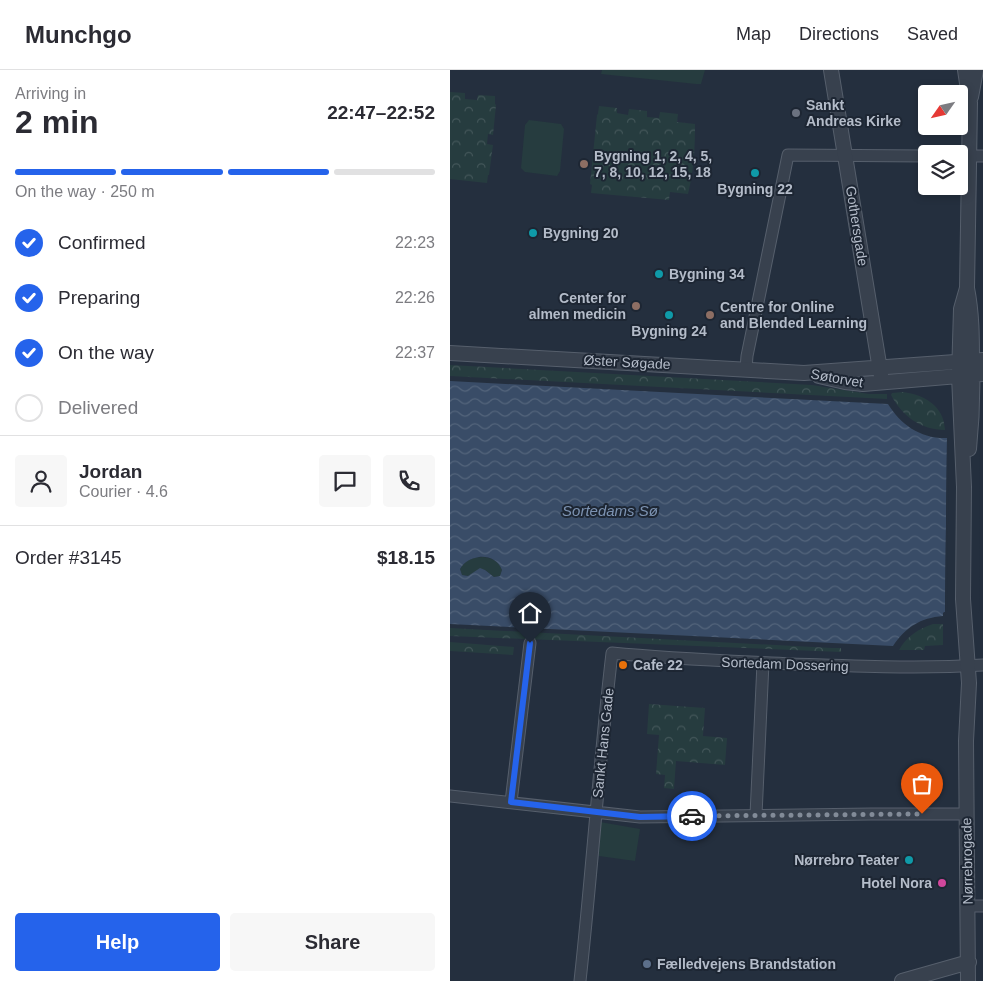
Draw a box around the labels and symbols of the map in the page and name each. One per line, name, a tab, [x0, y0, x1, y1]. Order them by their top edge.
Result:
north arrow	[918, 85, 968, 135]
place label: Sankt Andreas Kirke	[806, 97, 901, 129]
marker: Sankt Andreas Kirke	[790, 107, 802, 119]
place label: Bygning 1, 2, 4, 5, 7, 8, 10, 12, 15, 18	[594, 148, 712, 180]
marker: Bygning 1, 2, 4, 5, 7, 8, 10, 12, 15, 18	[578, 158, 590, 170]
marker: Bygning 22	[749, 167, 761, 179]
place label: Bygning 22	[717, 181, 793, 197]
street label: Gothersgade	[843, 185, 871, 267]
place label: Bygning 20	[543, 225, 619, 241]
marker: Bygning 20	[527, 227, 539, 239]
place label: Bygning 34	[669, 266, 745, 282]
marker: Bygning 34	[653, 268, 665, 280]
place label: Center for almen medicin	[529, 290, 627, 322]
place label: Centre for Online and Blended Learning	[720, 299, 867, 331]
marker: Center for almen medicin	[630, 300, 642, 312]
marker: Bygning 24	[663, 309, 675, 321]
marker: Centre for Online and Blended Learning	[704, 309, 716, 321]
place label: Bygning 24	[631, 323, 707, 339]
street label: Øster Søgade	[583, 352, 671, 372]
street label: Søtorvet	[810, 366, 865, 390]
water label: Sortedams Sø	[562, 502, 658, 519]
pin	[509, 592, 551, 643]
street label: Sortedam Dossering	[721, 654, 849, 674]
place label: Cafe 22	[633, 657, 683, 673]
marker: Cafe 22	[617, 659, 629, 671]
street label: Sankt Hans Gade	[589, 687, 617, 799]
pin	[901, 763, 943, 814]
courier	[667, 791, 717, 841]
street label: Nørrebrogade	[958, 817, 976, 905]
place label: Nørrebro Teater	[794, 852, 900, 868]
marker: Nørrebro Teater	[903, 854, 915, 866]
place label: Hotel Nora	[861, 875, 932, 891]
marker: Hotel Nora	[936, 877, 948, 889]
place label: Fælledvejens Brandstation	[657, 956, 836, 972]
marker: Fælledvejens Brandstation	[641, 958, 653, 970]

